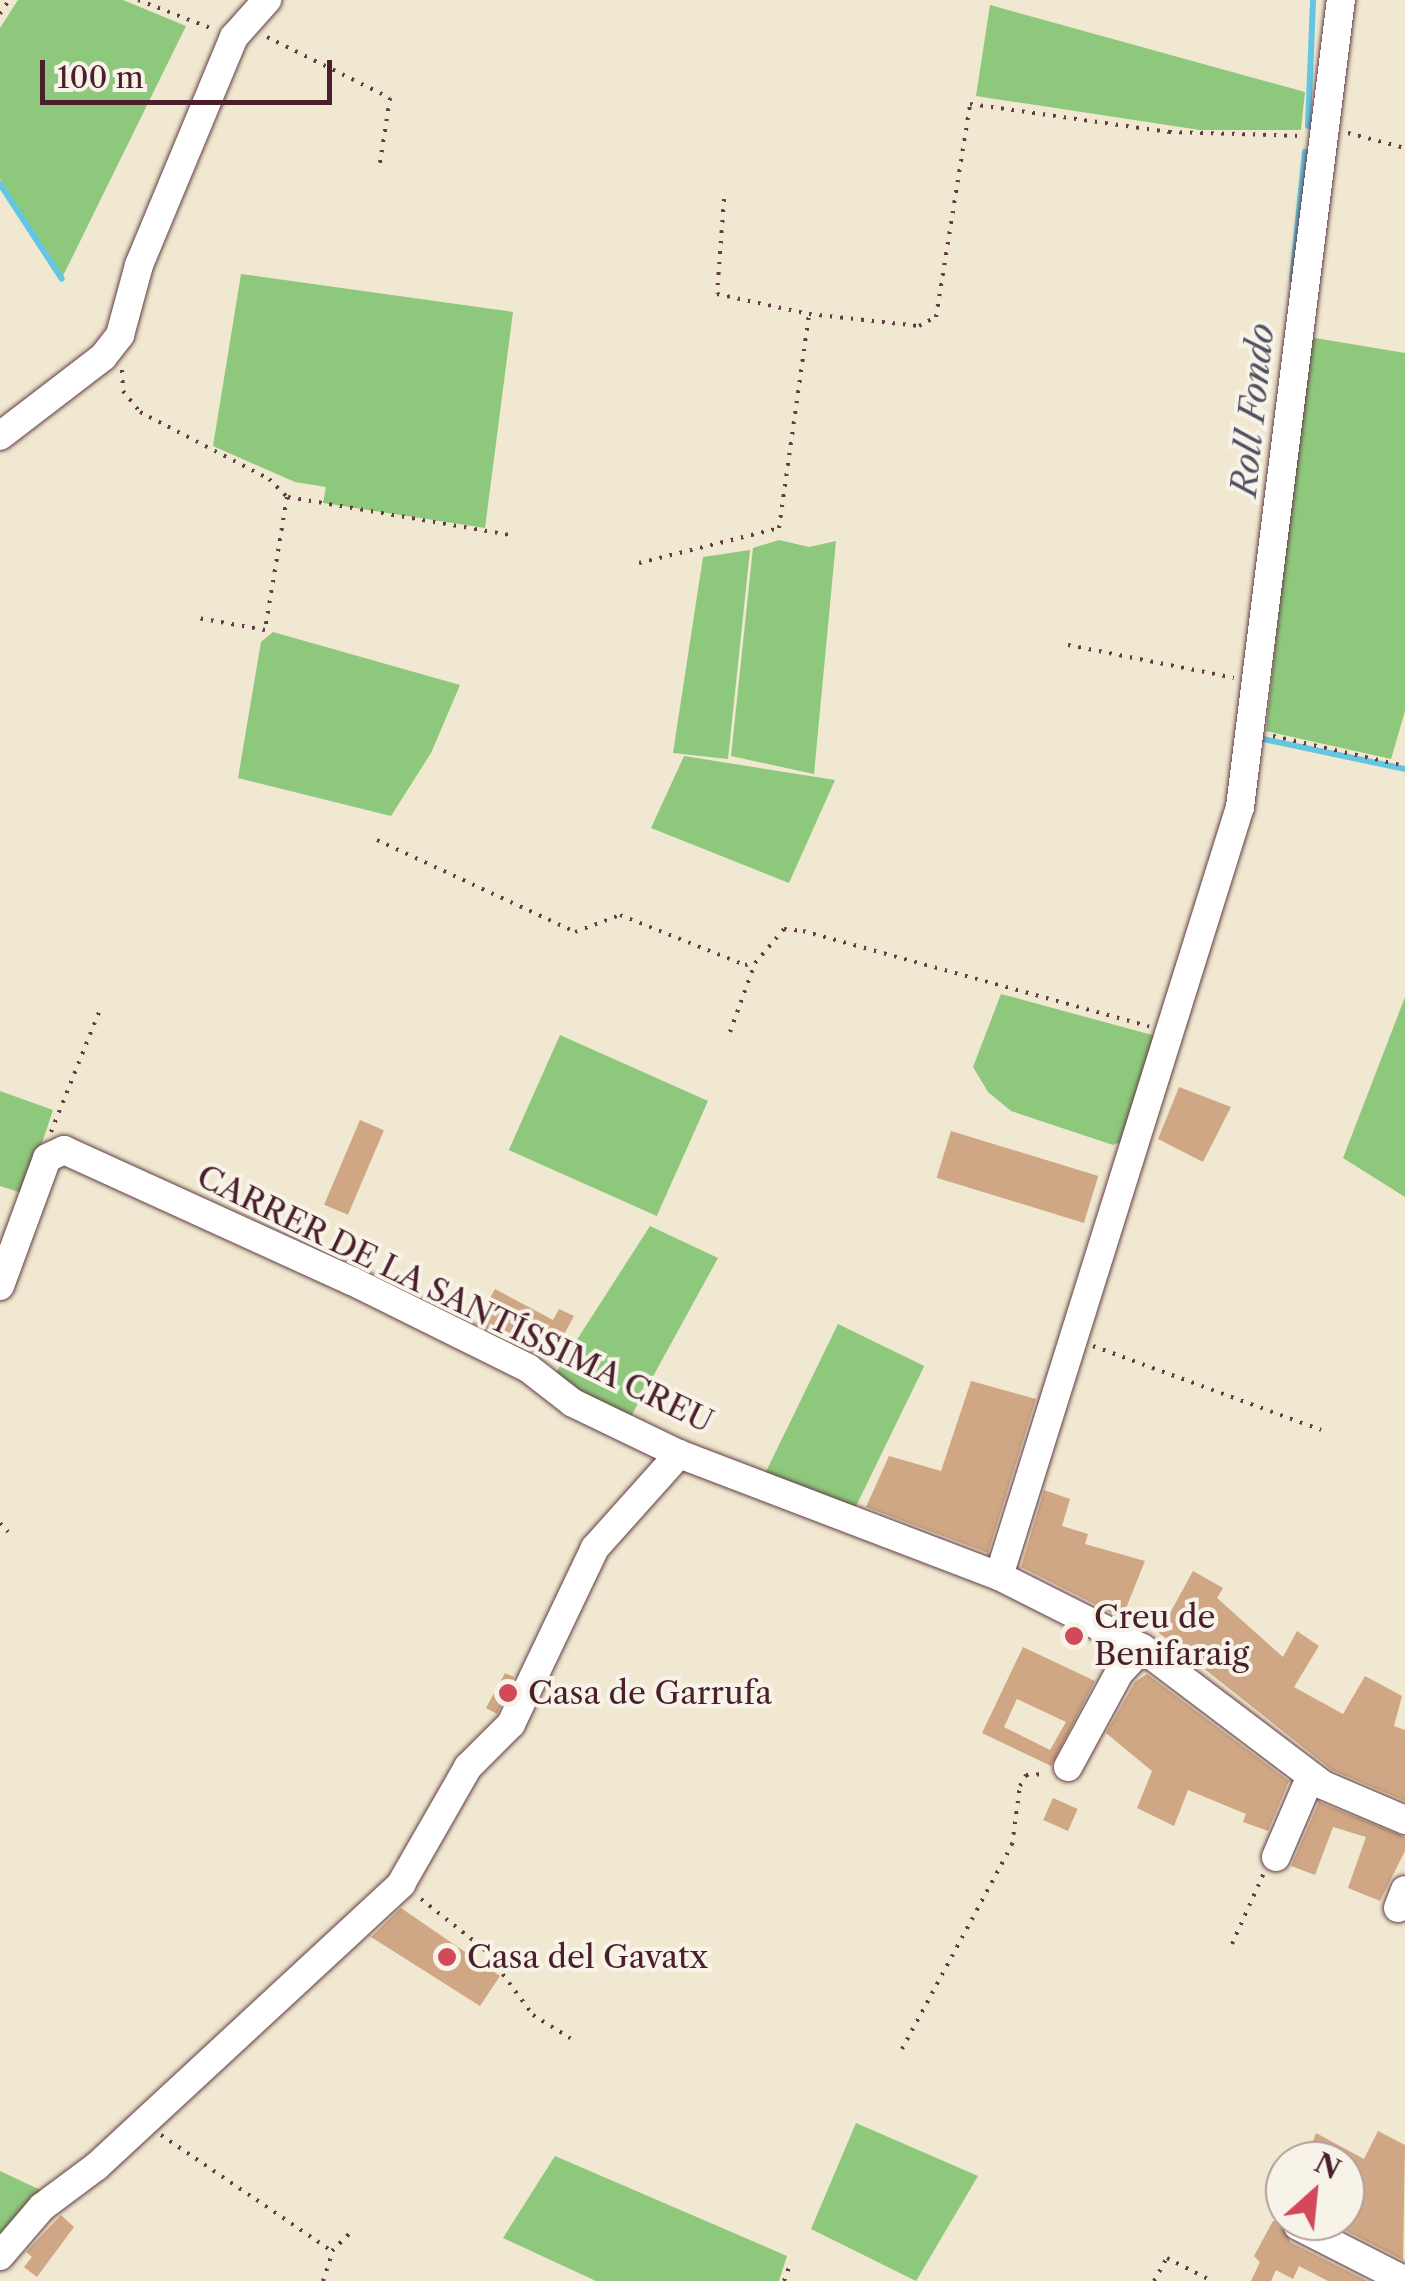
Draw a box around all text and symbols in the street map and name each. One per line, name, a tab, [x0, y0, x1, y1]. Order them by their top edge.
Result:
scale bar	[45, 40, 338, 102]
text: 100 m	[57, 59, 144, 96]
water label: Roll Fondo	[1223, 321, 1283, 499]
street label: CARRER DE LA SANTÍSSIMA CREU	[189, 1156, 721, 1442]
place label: Creu de Benifaraig	[1094, 1599, 1249, 1674]
marker: Creu de Benifaraig	[1063, 1625, 1085, 1647]
place label: Casa de Garrufa	[528, 1674, 772, 1712]
marker: Casa de Garrufa	[497, 1682, 519, 1704]
place label: Casa del Gavatx	[467, 1938, 708, 1976]
marker: Casa del Gavatx	[436, 1946, 458, 1968]
north arrow	[1265, 2141, 1365, 2241]
text: N	[1309, 2145, 1346, 2187]

